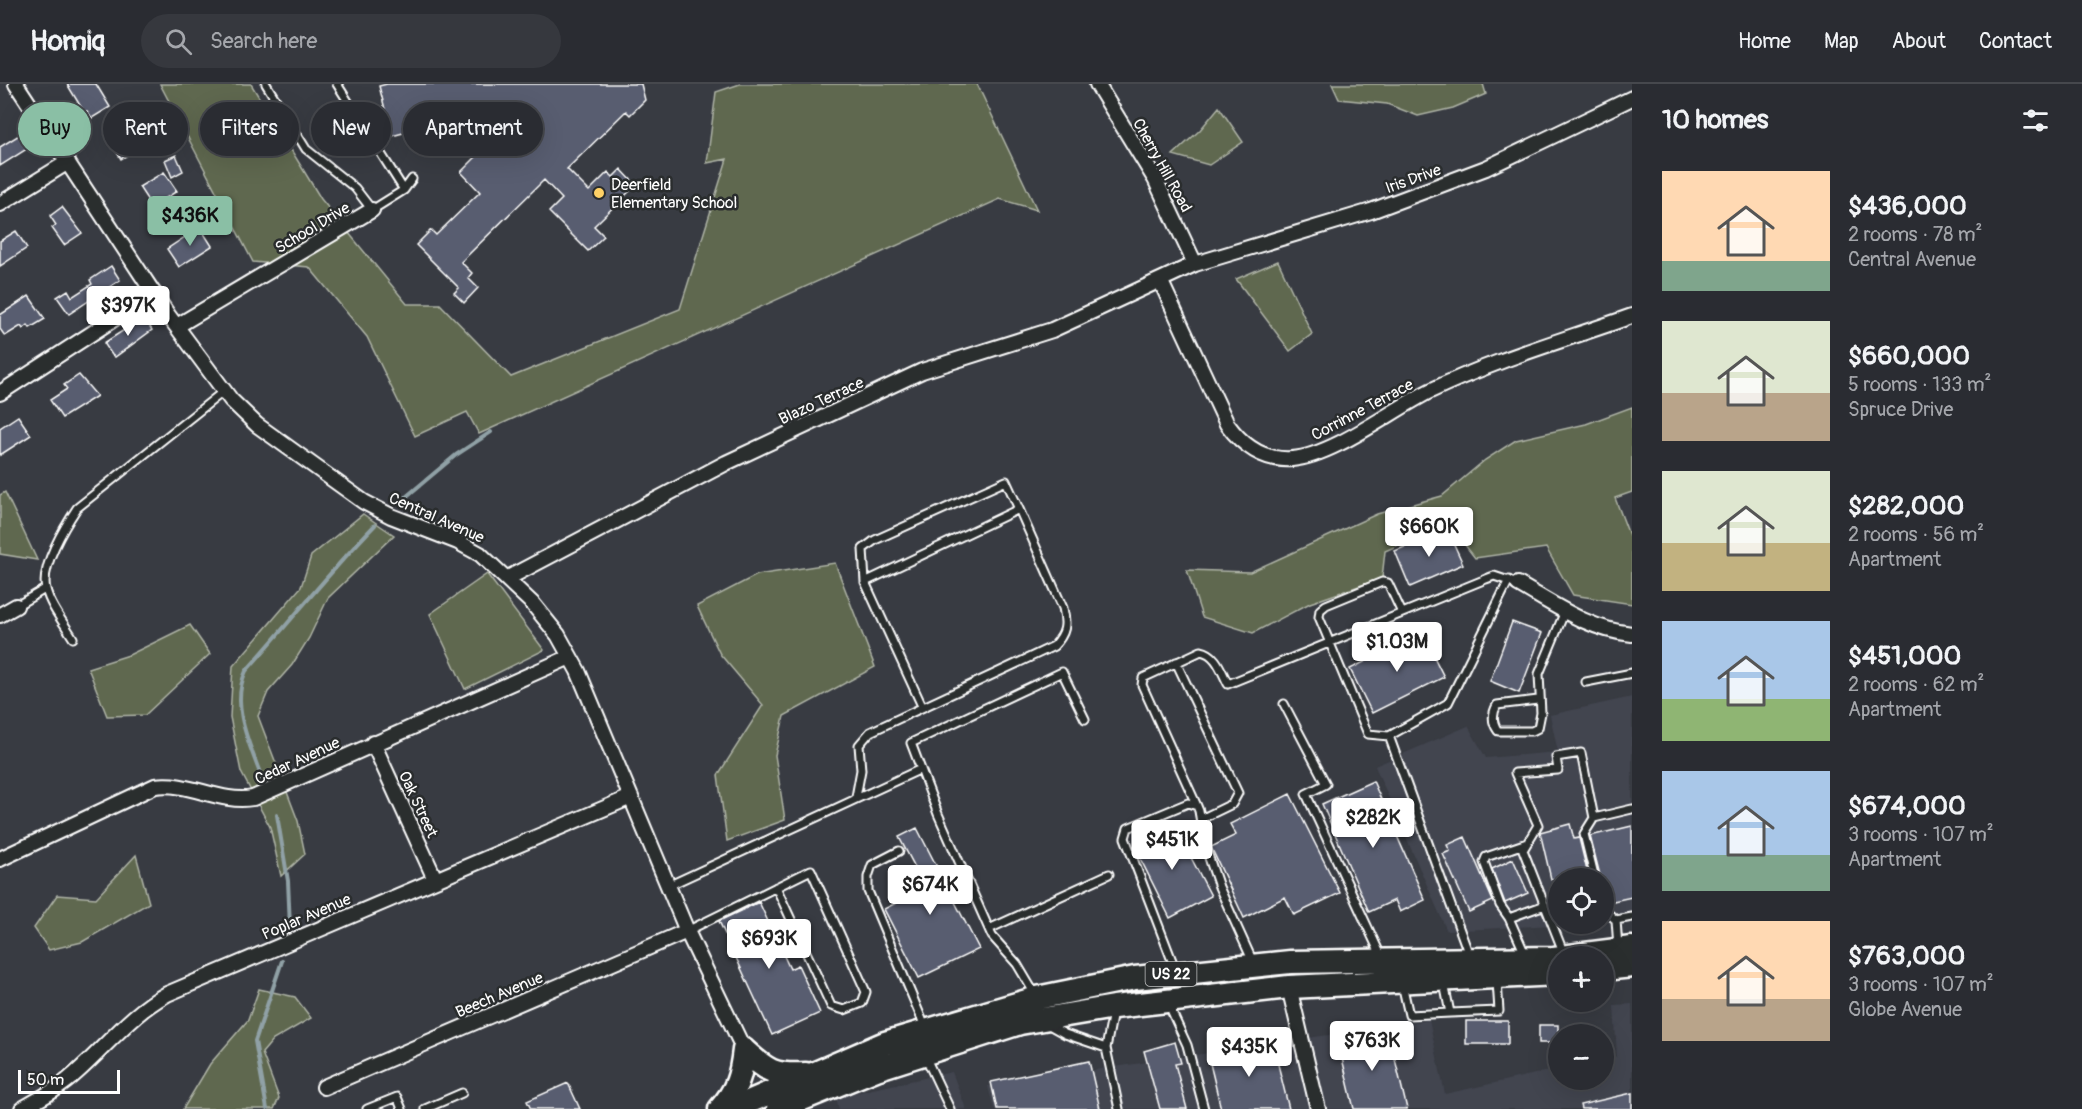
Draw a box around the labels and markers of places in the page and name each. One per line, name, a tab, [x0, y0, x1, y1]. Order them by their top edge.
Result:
place label: Deerfield Elementary School	[611, 175, 737, 213]
marker: Deerfield Elementary School	[592, 186, 606, 200]
pin: $436K	[148, 196, 232, 247]
pin: $397K	[86, 286, 170, 337]
pin: $660K	[1387, 507, 1471, 558]
pin: $1.03M	[1348, 622, 1446, 673]
pin: $282K	[1331, 798, 1415, 849]
pin: $451K	[1130, 820, 1214, 871]
pin: $674K	[888, 865, 972, 916]
pin: $693K	[727, 919, 811, 970]
pin: $763K	[1330, 1021, 1414, 1072]
pin: $435K	[1207, 1027, 1291, 1078]

